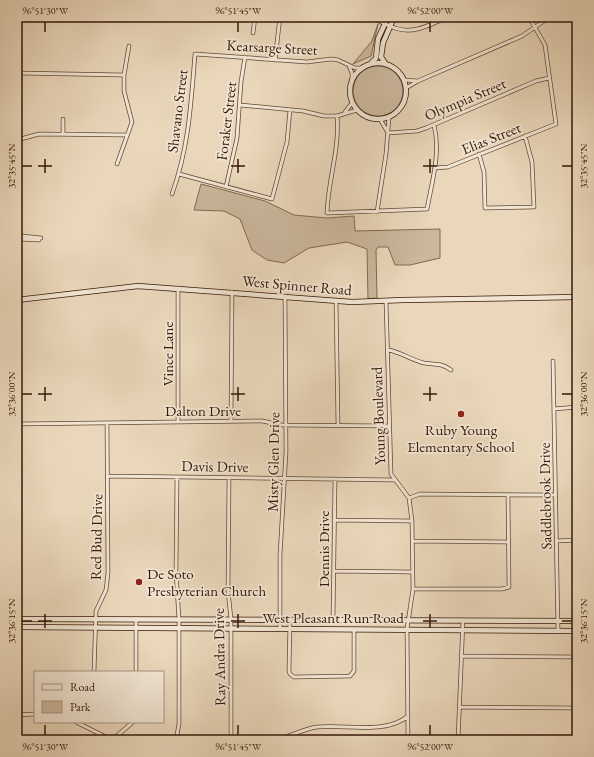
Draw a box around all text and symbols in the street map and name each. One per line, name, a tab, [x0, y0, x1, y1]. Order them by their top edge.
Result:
text: 96°51'30"W	[22, 4, 69, 17]
text: 96°51'45"W	[215, 4, 262, 17]
text: 96°52'00"W	[407, 4, 454, 17]
street label: Kearsarge Street	[226, 35, 318, 59]
street label: Shavano Street	[162, 68, 192, 154]
street label: Olympia Street	[421, 73, 509, 125]
street label: Foraker Street	[212, 80, 240, 162]
street label: Elias Street	[458, 117, 524, 159]
text: 32°35'45"N	[5, 143, 18, 188]
text: 32°35'45"N	[577, 143, 590, 188]
street label: West Spinner Road	[241, 271, 353, 299]
street label: Vince Lane	[158, 322, 177, 386]
street label: Young Boulevard	[367, 366, 389, 466]
text: 32°36'00"N	[5, 371, 18, 416]
text: 32°36'00"N	[577, 371, 590, 416]
street label: Dalton Drive	[165, 401, 241, 420]
marker: Ruby Young Elementary School	[456, 409, 466, 419]
street label: Misty Glen Drive	[263, 412, 283, 512]
place label: Ruby Young Elementary School	[407, 420, 515, 456]
street label: Saddlebrook Drive	[535, 442, 555, 550]
street label: Davis Drive	[181, 456, 249, 476]
street label: Red Bud Drive	[86, 494, 106, 580]
street label: Dennis Drive	[314, 511, 333, 587]
place label: De Soto Presbyterian Church	[147, 564, 266, 600]
marker: De Soto Presbyterian Church	[134, 577, 144, 587]
text: 32°36'15"N	[5, 598, 18, 643]
text: 32°36'15"N	[577, 598, 590, 643]
street label: Ray Andra Drive	[209, 608, 229, 706]
street label: West Pleasant Run Road	[262, 608, 404, 627]
legend	[34, 671, 164, 723]
text: Road	[70, 679, 96, 695]
text: Park	[70, 699, 91, 715]
text: 96°51'30"W	[22, 740, 69, 753]
text: 96°51'45"W	[215, 740, 262, 753]
text: 96°52'00"W	[407, 740, 454, 753]

